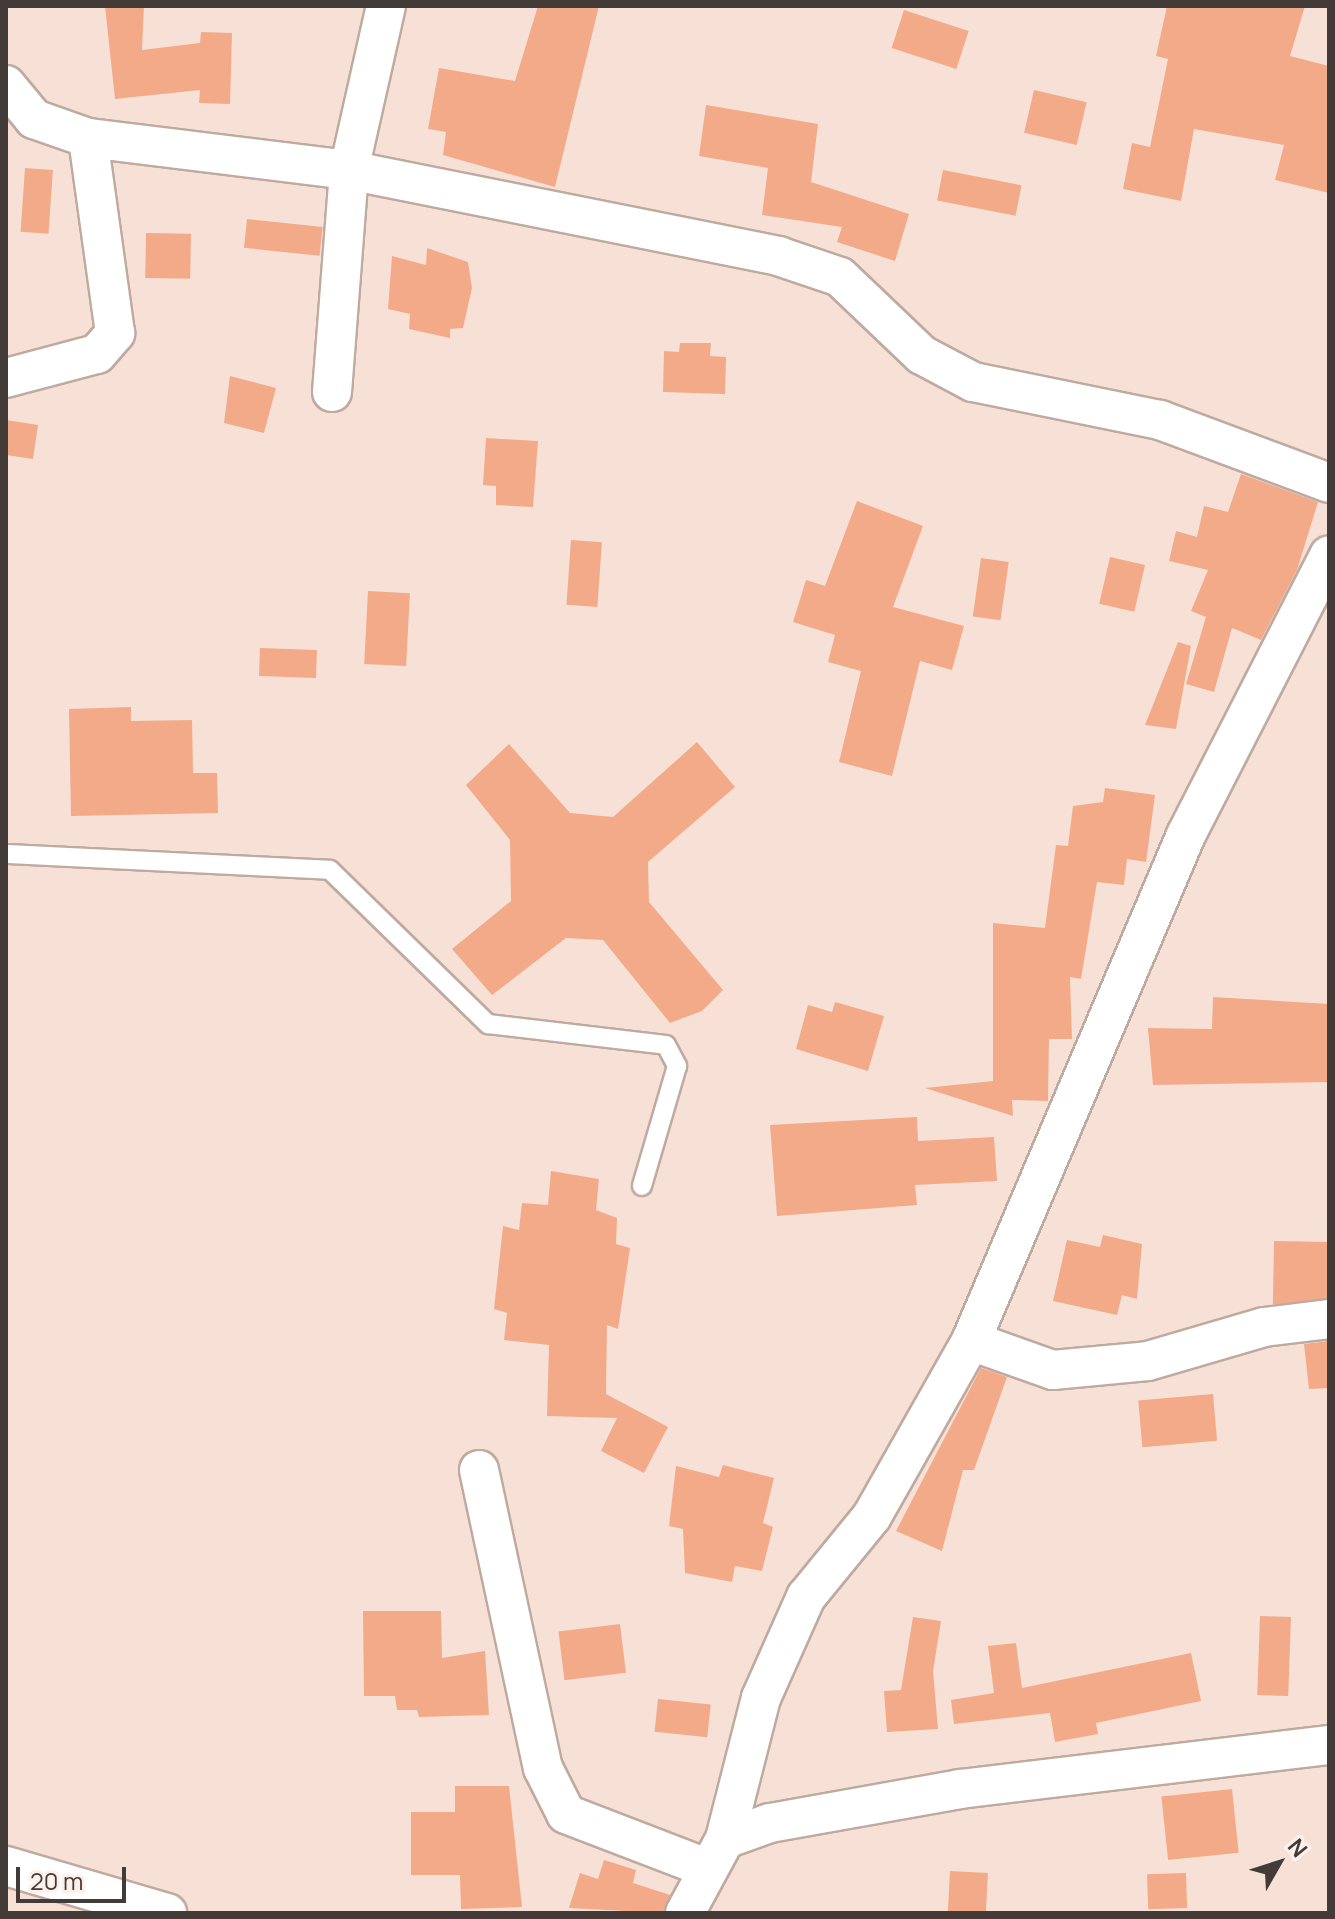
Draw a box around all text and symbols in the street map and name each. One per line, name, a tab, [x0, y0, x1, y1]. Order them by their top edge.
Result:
north arrow	[1239, 1823, 1319, 1903]
text: N	[1281, 1832, 1314, 1863]
scale bar	[20, 1851, 130, 1901]
text: 20 m	[30, 1864, 83, 1897]

